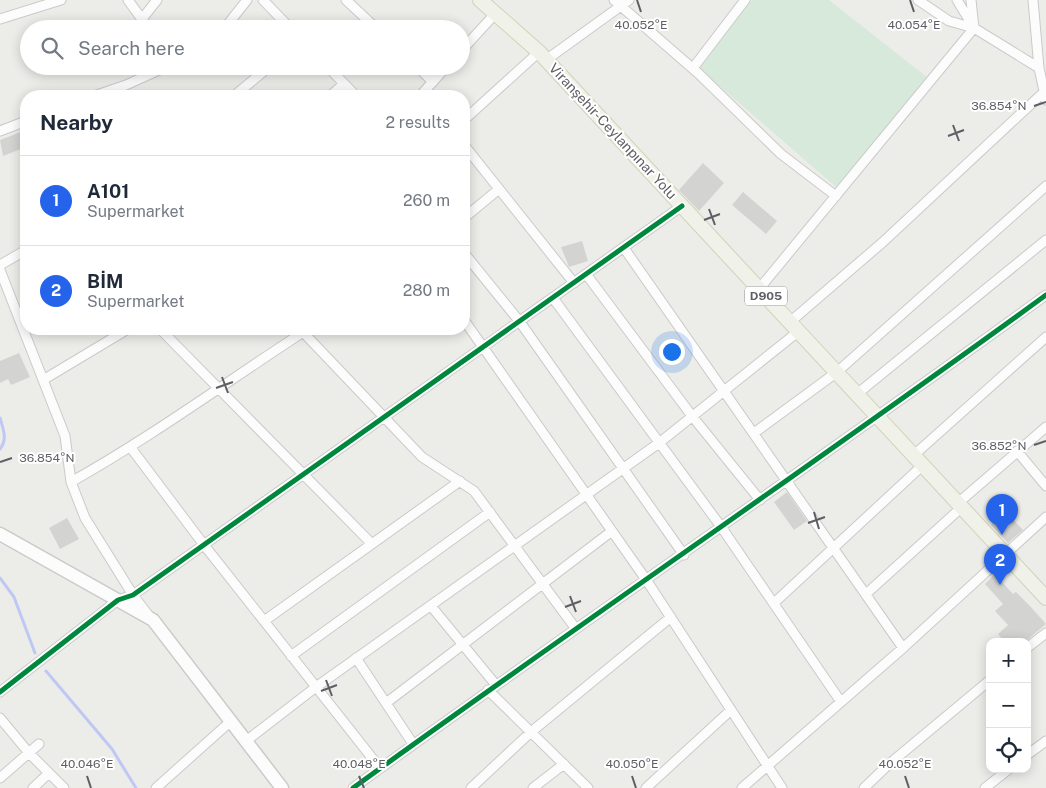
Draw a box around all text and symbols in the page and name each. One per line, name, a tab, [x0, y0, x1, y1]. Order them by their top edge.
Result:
text: 40.052°E	[615, 18, 667, 32]
text: 40.054°E	[887, 18, 941, 32]
search box	[20, 20, 470, 75]
icon: search	[38, 34, 66, 62]
text: Search here	[78, 37, 185, 59]
street label: Viranşehir-Ceylanpınar Yolu	[546, 60, 680, 202]
text: 36.854°N	[971, 99, 1027, 113]
text: Nearby	[40, 110, 113, 135]
text: 2 results	[385, 113, 450, 132]
text: A101	[87, 180, 129, 202]
text: 1	[53, 191, 59, 210]
text: 260 m	[403, 191, 450, 210]
text: Supermarket	[87, 202, 184, 221]
text: BİM	[87, 270, 124, 292]
text: 2	[51, 281, 61, 300]
text: 280 m	[403, 281, 450, 300]
road number: D905	[745, 286, 787, 306]
text: Supermarket	[87, 292, 184, 311]
your location	[659, 339, 685, 365]
text: 36.852°N	[972, 439, 1026, 453]
text: 36.854°N	[19, 451, 75, 465]
pin: 1	[986, 494, 1018, 535]
pin: 2	[984, 544, 1016, 585]
map controls	[986, 638, 1031, 773]
button: +	[986, 638, 1031, 683]
button: −	[986, 683, 1031, 728]
button: locate	[986, 728, 1031, 773]
text: 40.046°E	[61, 757, 113, 771]
text: 40.048°E	[332, 757, 386, 771]
text: 40.050°E	[606, 757, 658, 771]
text: 40.052°E	[879, 757, 931, 771]

